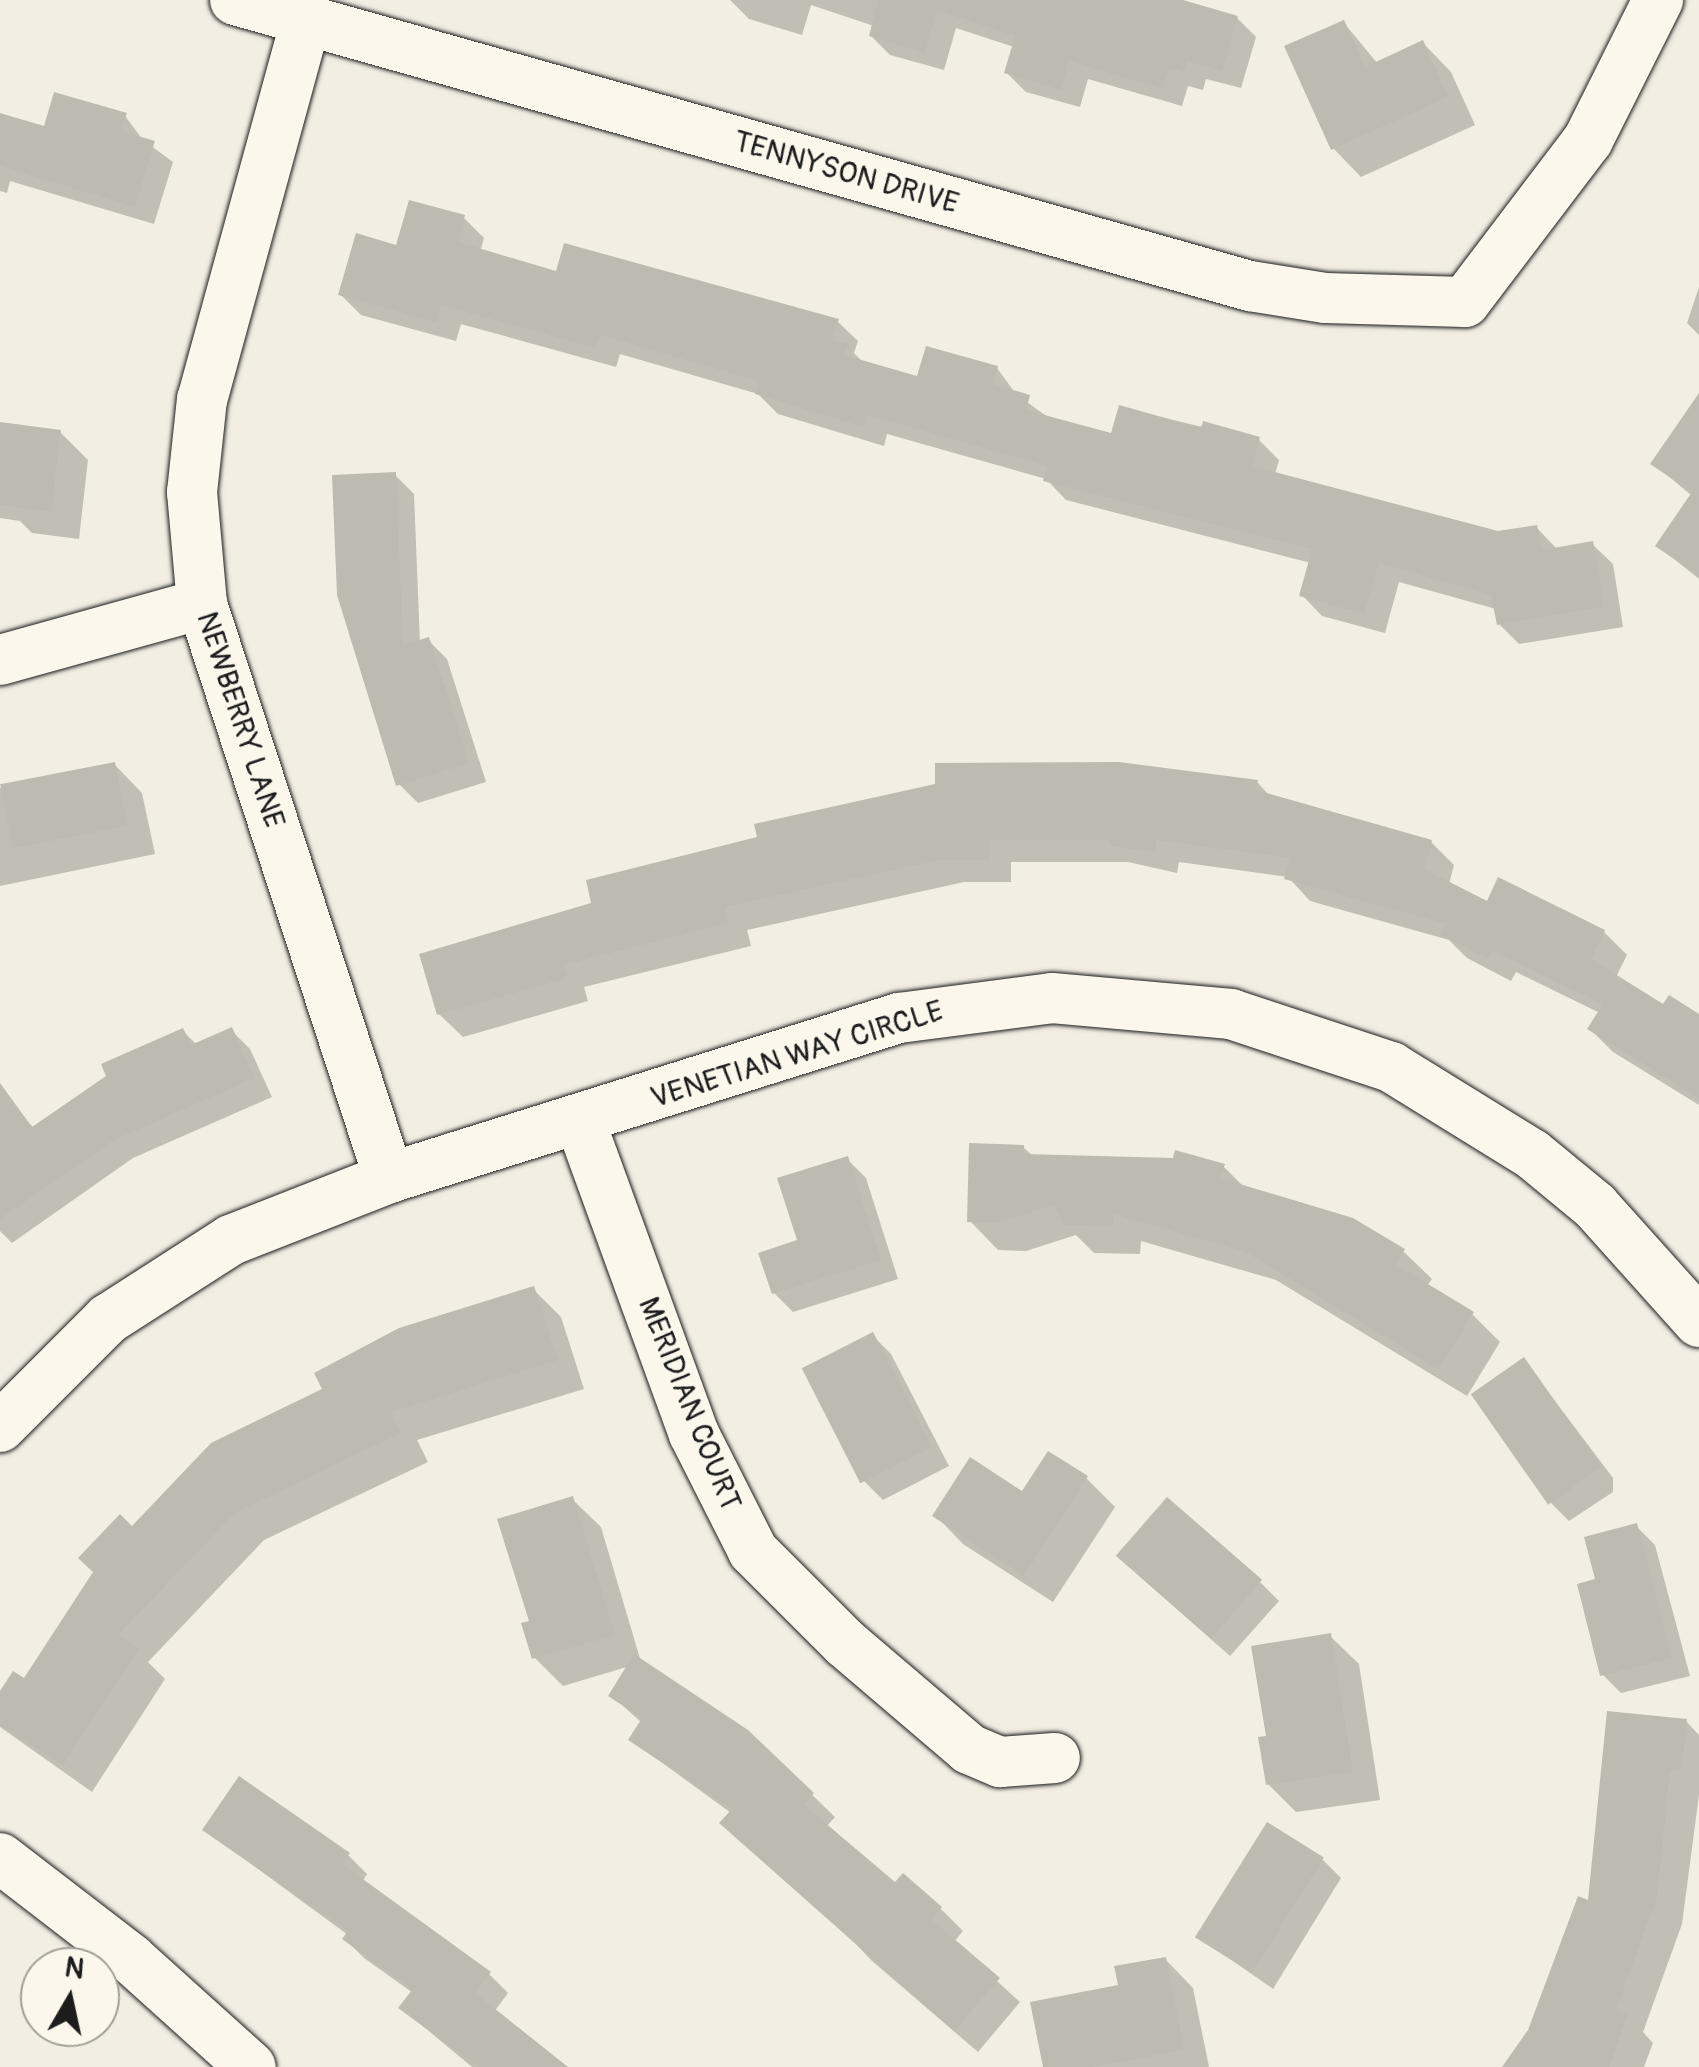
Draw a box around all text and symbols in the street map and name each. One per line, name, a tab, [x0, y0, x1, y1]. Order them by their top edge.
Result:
street label: TENNYSON DRIVE	[729, 124, 963, 222]
street label: NEWBERRY LANE	[188, 607, 292, 833]
street label: VENETIAN WAY CIRCLE	[646, 993, 948, 1117]
street label: MERIDIAN COURT	[630, 1292, 748, 1516]
north arrow	[20, 1947, 120, 2047]
text: N	[62, 1950, 87, 1988]

